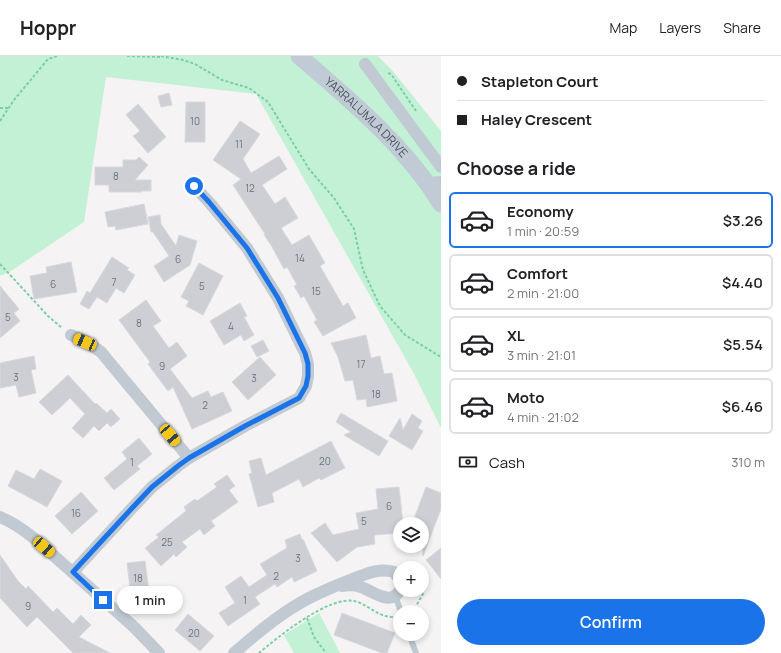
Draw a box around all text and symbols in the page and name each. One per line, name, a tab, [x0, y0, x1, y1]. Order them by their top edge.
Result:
text: Hoppr	[20, 15, 76, 41]
text: Map	[609, 18, 637, 37]
text: Layers	[659, 18, 701, 37]
text: Share	[723, 18, 761, 37]
text: Stapleton Court	[481, 71, 598, 92]
street label: YARRALUMLA DRIVE	[321, 73, 412, 161]
text: Haley Crescent	[481, 109, 592, 130]
house number: 10	[190, 114, 200, 128]
house number: 11	[235, 137, 243, 151]
text: Choose a ride	[457, 156, 576, 180]
house number: 8	[113, 169, 119, 183]
route start	[185, 177, 203, 195]
house number: 12	[245, 181, 255, 195]
text: Economy	[507, 201, 574, 222]
icon: car	[459, 202, 495, 238]
text: $3.26	[723, 210, 763, 231]
text: 1 min · 20:59	[507, 222, 579, 240]
house number: 14	[295, 251, 305, 265]
house number: 6	[175, 252, 181, 266]
text: Comfort	[507, 263, 568, 284]
icon: car	[459, 264, 495, 300]
text: $4.40	[722, 272, 763, 293]
house number: 7	[111, 275, 117, 289]
house number: 6	[50, 277, 56, 291]
house number: 5	[199, 279, 205, 293]
house number: 15	[311, 284, 321, 298]
text: 2 min · 21:00	[507, 284, 579, 302]
house number: 5	[5, 310, 11, 324]
house number: 8	[136, 316, 142, 330]
house number: 4	[228, 319, 234, 333]
text: XL	[507, 325, 525, 346]
icon: car	[459, 326, 495, 362]
car	[72, 332, 98, 352]
text: $5.54	[723, 334, 763, 355]
text: 3 min · 21:01	[507, 346, 576, 364]
house number: 17	[357, 357, 365, 371]
house number: 9	[159, 359, 165, 373]
house number: 3	[13, 370, 19, 384]
house number: 3	[251, 371, 257, 385]
house number: 18	[371, 387, 381, 401]
text: Moto	[507, 387, 544, 408]
icon: car	[459, 388, 495, 424]
text: $6.46	[722, 396, 763, 417]
house number: 2	[202, 398, 208, 412]
text: 4 min · 21:02	[507, 408, 579, 426]
car	[158, 422, 182, 448]
icon: cash	[457, 451, 479, 473]
text: Cash	[489, 452, 525, 473]
text: 310 m	[731, 453, 765, 471]
house number: 20	[319, 454, 331, 468]
house number: 1	[130, 455, 134, 469]
house number: 6	[386, 499, 392, 513]
house number: 16	[71, 506, 81, 520]
house number: 5	[361, 514, 367, 528]
map controls	[393, 517, 429, 641]
button: layers	[393, 517, 429, 553]
car	[31, 535, 57, 559]
house number: 25	[161, 535, 173, 549]
house number: 3	[295, 551, 301, 565]
button: +	[393, 561, 429, 597]
house number: 2	[273, 569, 279, 583]
house number: 18	[133, 571, 143, 585]
callout: 1 min	[117, 586, 183, 614]
route end	[94, 591, 112, 609]
text: 1 min	[135, 591, 166, 609]
house number: 1	[243, 593, 247, 607]
house number: 9	[25, 599, 31, 613]
button: Confirm	[457, 599, 765, 645]
button: −	[393, 605, 429, 641]
house number: 20	[188, 626, 200, 640]

